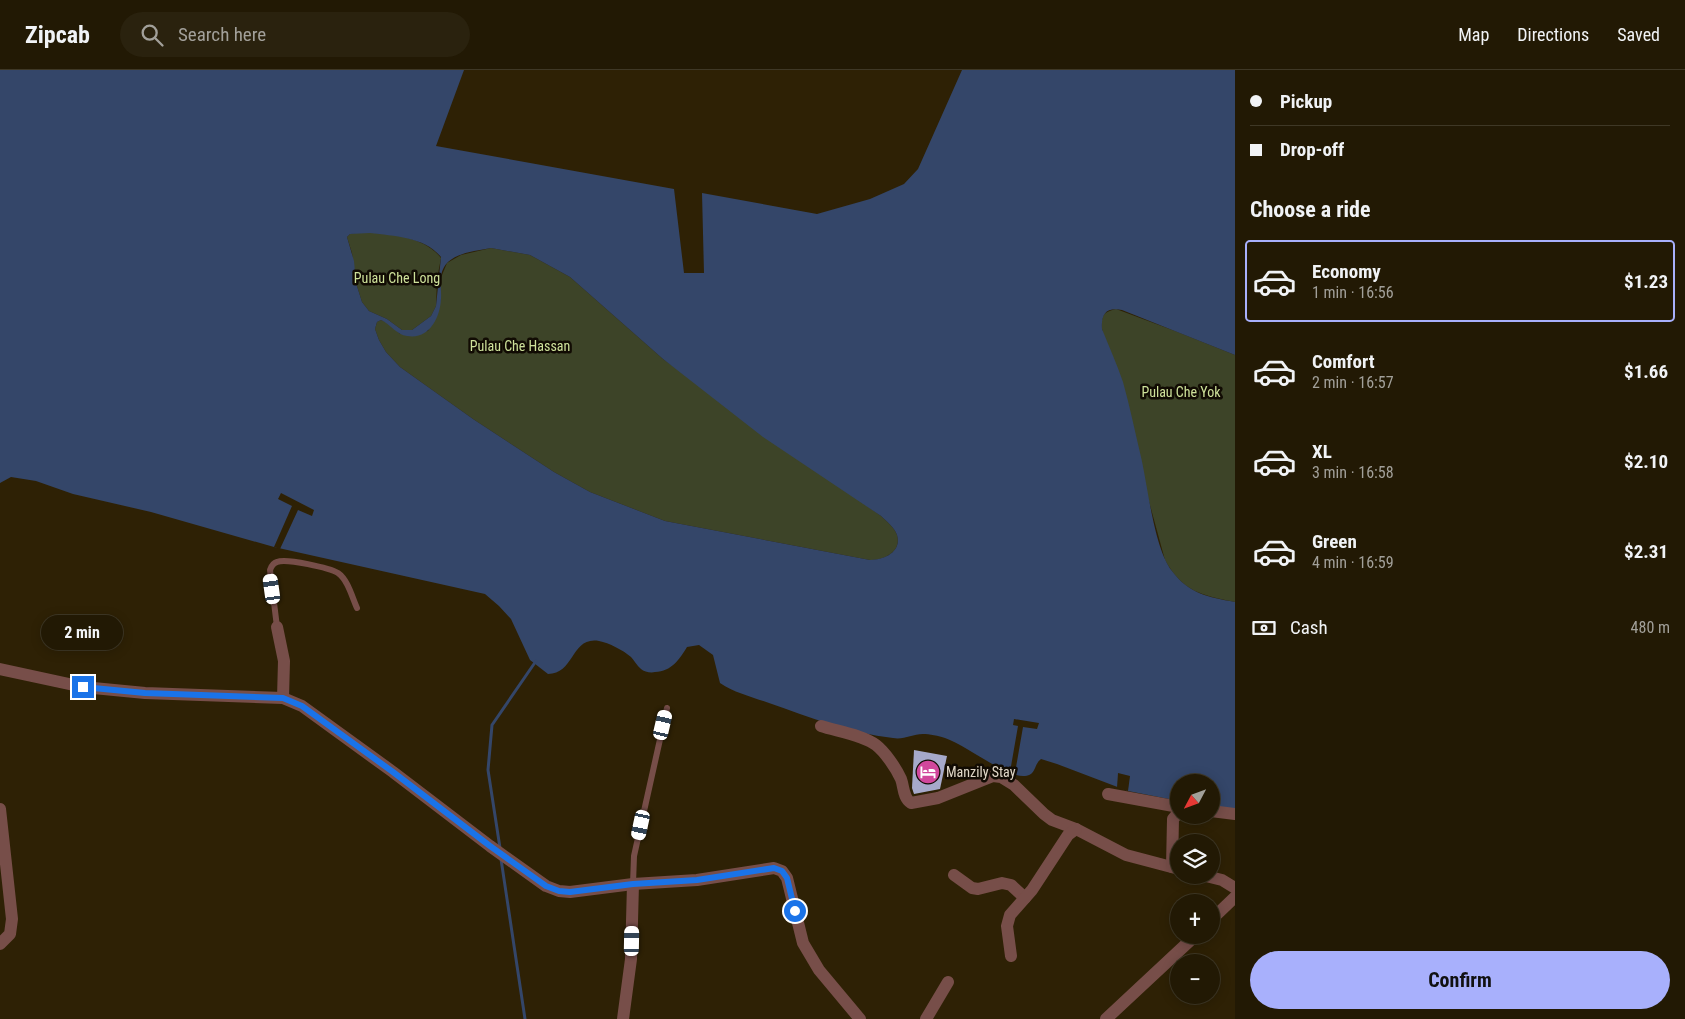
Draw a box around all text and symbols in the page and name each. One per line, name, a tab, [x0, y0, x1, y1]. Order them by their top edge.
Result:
search box	[120, 12, 470, 57]
text: Zipcab	[25, 21, 90, 49]
icon: search	[138, 21, 166, 49]
text: Search here	[178, 23, 266, 46]
text: Map	[1458, 24, 1489, 45]
text: Directions	[1517, 24, 1589, 45]
text: Saved	[1617, 24, 1660, 45]
text: Pickup	[1280, 90, 1332, 113]
text: Drop-off	[1280, 138, 1344, 161]
text: Choose a ride	[1250, 197, 1371, 222]
icon: car	[1252, 259, 1297, 304]
text: Economy	[1312, 260, 1381, 283]
park label: Pulau Che Long	[354, 270, 440, 286]
text: $1.23	[1624, 270, 1668, 293]
text: 1 min · 16:56	[1312, 283, 1394, 302]
park label: Pulau Che Hassan	[470, 338, 570, 354]
icon: car	[1252, 349, 1297, 394]
text: Comfort	[1312, 350, 1375, 373]
text: $1.66	[1624, 360, 1668, 383]
text: 2 min · 16:57	[1312, 373, 1394, 392]
park label: Pulau Che Yok	[1141, 384, 1221, 400]
icon: car	[1252, 439, 1297, 484]
text: XL	[1312, 440, 1332, 463]
text: $2.10	[1624, 450, 1668, 473]
text: 3 min · 16:58	[1312, 463, 1394, 482]
icon: car	[1252, 529, 1297, 574]
text: Green	[1312, 530, 1357, 553]
text: $2.31	[1624, 540, 1668, 563]
text: 4 min · 16:59	[1312, 553, 1394, 572]
car	[262, 573, 281, 605]
callout: 2 min	[42, 614, 124, 650]
icon: cash	[1250, 614, 1278, 642]
text: Cash	[1290, 616, 1328, 639]
text: 480 m	[1631, 618, 1670, 637]
text: 2 min	[64, 623, 100, 642]
route end	[72, 676, 94, 698]
car	[652, 709, 673, 741]
hotel icon: Manzily Stay	[915, 759, 941, 785]
place label: Manzily Stay	[946, 764, 1016, 780]
north arrow	[1170, 774, 1220, 824]
map controls	[1170, 774, 1220, 1004]
car	[630, 809, 651, 841]
button: layers	[1170, 834, 1220, 884]
button: +	[1170, 894, 1220, 944]
route start	[784, 900, 806, 922]
car	[624, 926, 639, 956]
button: Confirm	[1250, 951, 1670, 1009]
button: −	[1170, 954, 1220, 1004]

